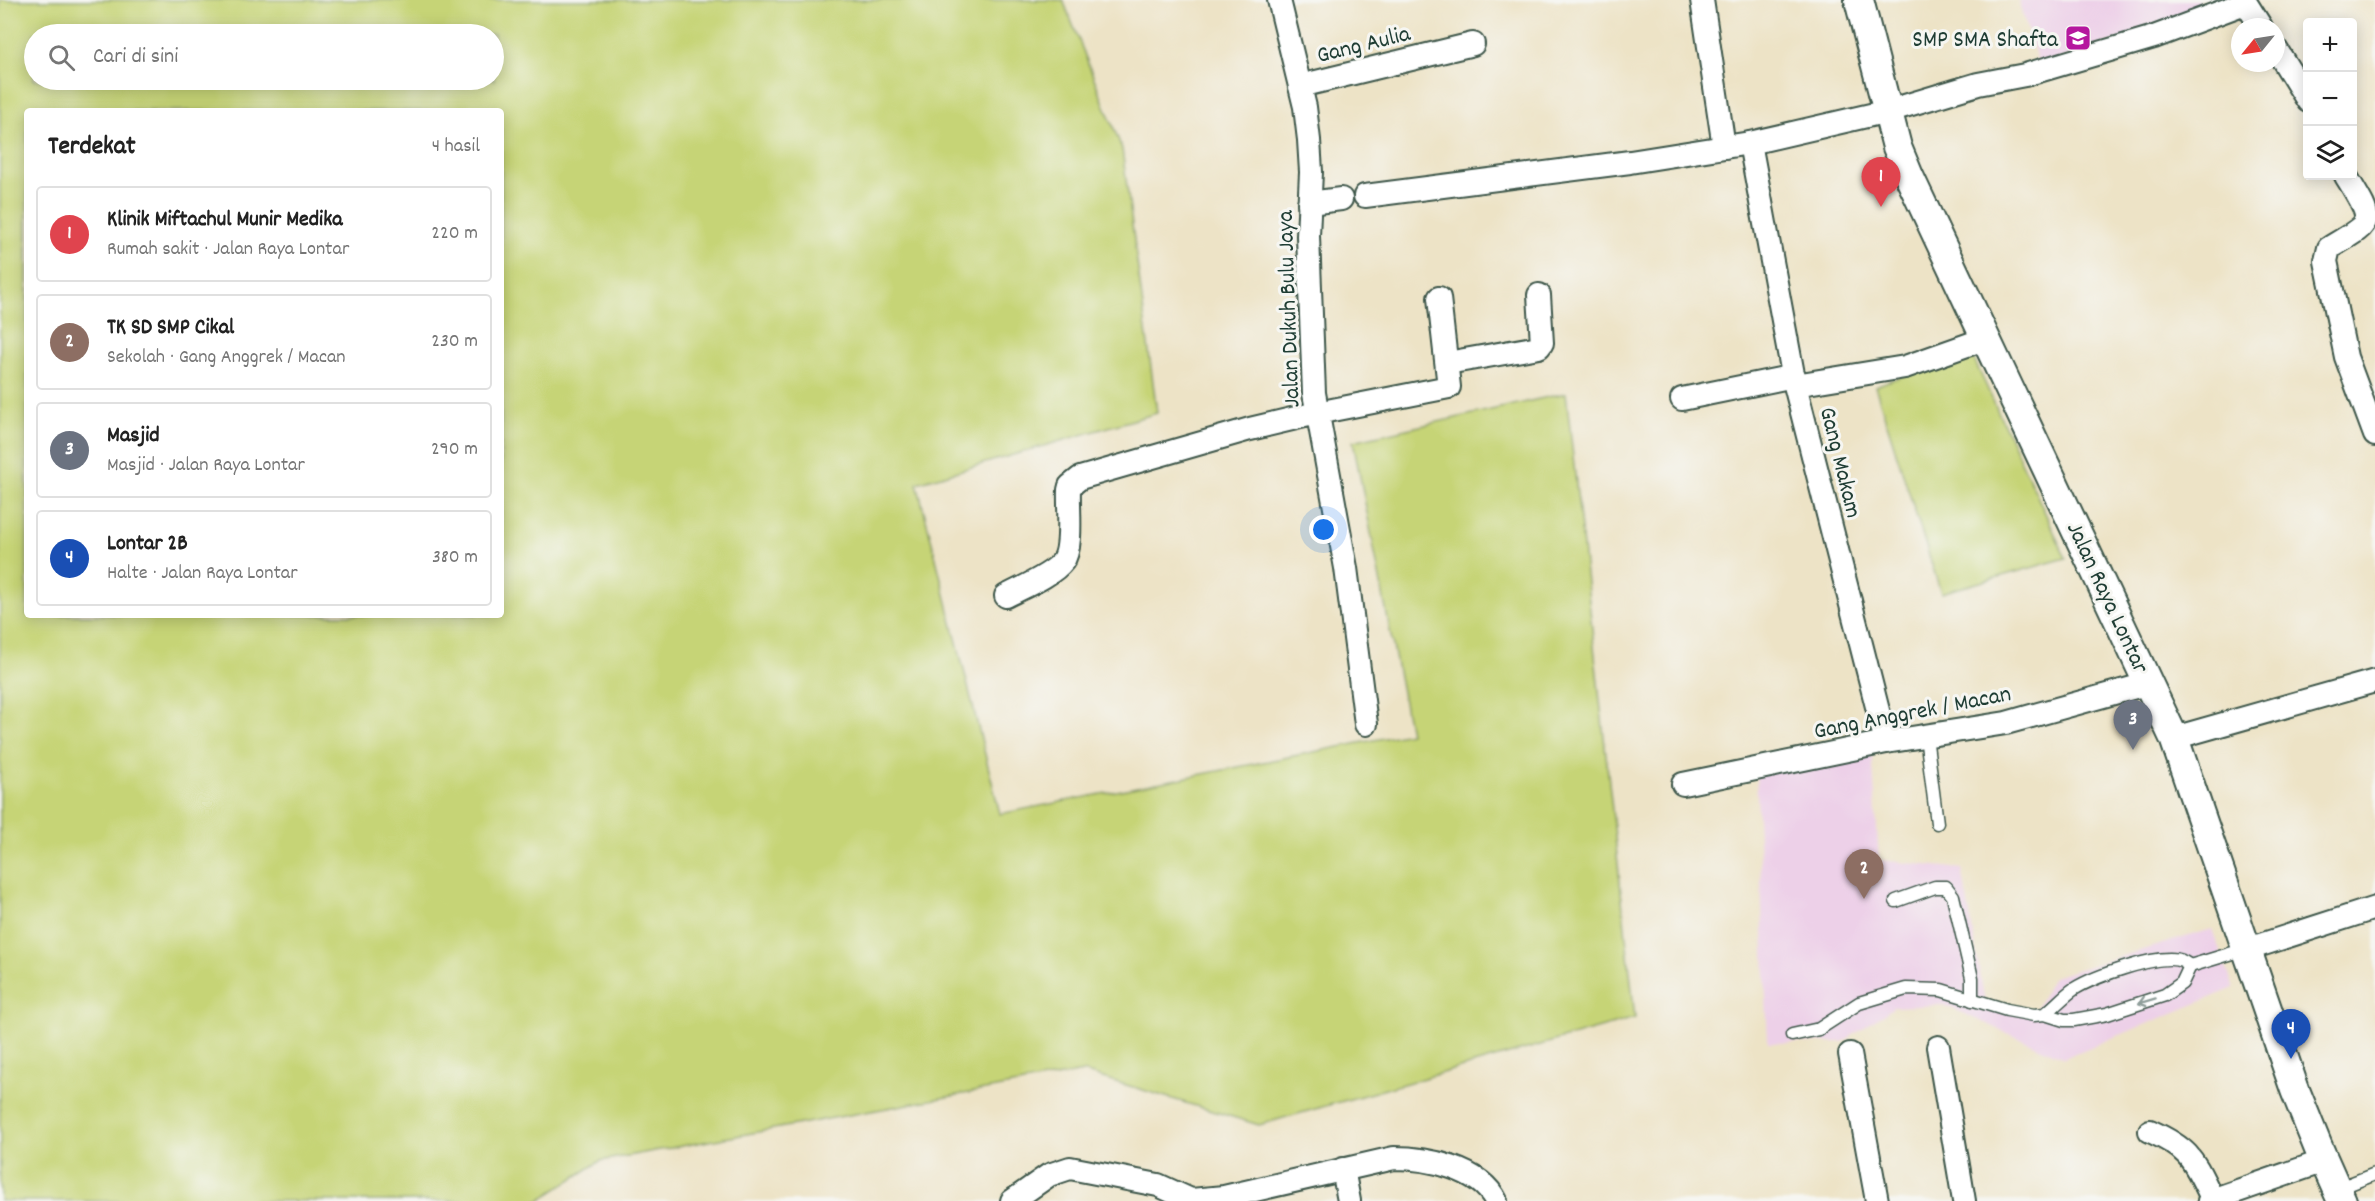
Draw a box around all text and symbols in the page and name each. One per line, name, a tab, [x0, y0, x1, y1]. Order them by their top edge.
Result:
street label: Gang Aulia	[1313, 18, 1415, 74]
north arrow	[2231, 18, 2285, 72]
map controls	[2303, 18, 2357, 180]
button: +	[2303, 18, 2357, 72]
school or university icon: SMP SMA Shafta	[2063, 23, 2093, 53]
search box	[24, 24, 504, 90]
place label: SMP SMA Shafta	[1912, 24, 2059, 58]
icon: search	[45, 41, 78, 74]
text: Cari di sini	[93, 42, 178, 73]
button: −	[2303, 72, 2357, 126]
button: layers	[2303, 126, 2357, 180]
text: Terdekat	[48, 129, 136, 166]
text: 4 hasil	[432, 133, 480, 161]
pin: 1	[1862, 158, 1900, 207]
text: Klinik Miftachul Munir Medika	[107, 205, 342, 236]
street label: Jalan Dukuh Bulu Jaya	[1270, 209, 1310, 408]
text: 1	[67, 220, 72, 248]
text: 220 m	[431, 220, 478, 248]
text: Rumah sakit · Jalan Raya Lontar	[107, 236, 349, 264]
text: TK SD SMP Cikal	[107, 313, 234, 344]
text: 2	[65, 328, 74, 356]
text: 230 m	[431, 328, 478, 356]
text: Sekolah · Gang Anggrek / Macan	[107, 344, 346, 372]
street label: Gang Makam	[1809, 404, 1869, 522]
text: Masjid	[107, 421, 160, 452]
text: 3	[65, 436, 74, 464]
text: 290 m	[431, 436, 478, 464]
text: Masjid · Jalan Raya Lontar	[107, 452, 305, 480]
your location	[1309, 515, 1338, 544]
street label: Jalan Raya Lontar	[2056, 517, 2156, 680]
text: Lontar 2B	[107, 529, 188, 560]
text: 4	[65, 544, 74, 572]
text: 380 m	[432, 544, 478, 572]
text: Halte · Jalan Raya Lontar	[107, 560, 298, 588]
street label: Gang Anggrek / Macan	[1811, 678, 2014, 750]
pin: 3	[2114, 700, 2152, 750]
pin: 2	[1844, 850, 1884, 899]
one-way arrow	[2138, 996, 2157, 1007]
pin: 4	[2272, 1010, 2310, 1059]

